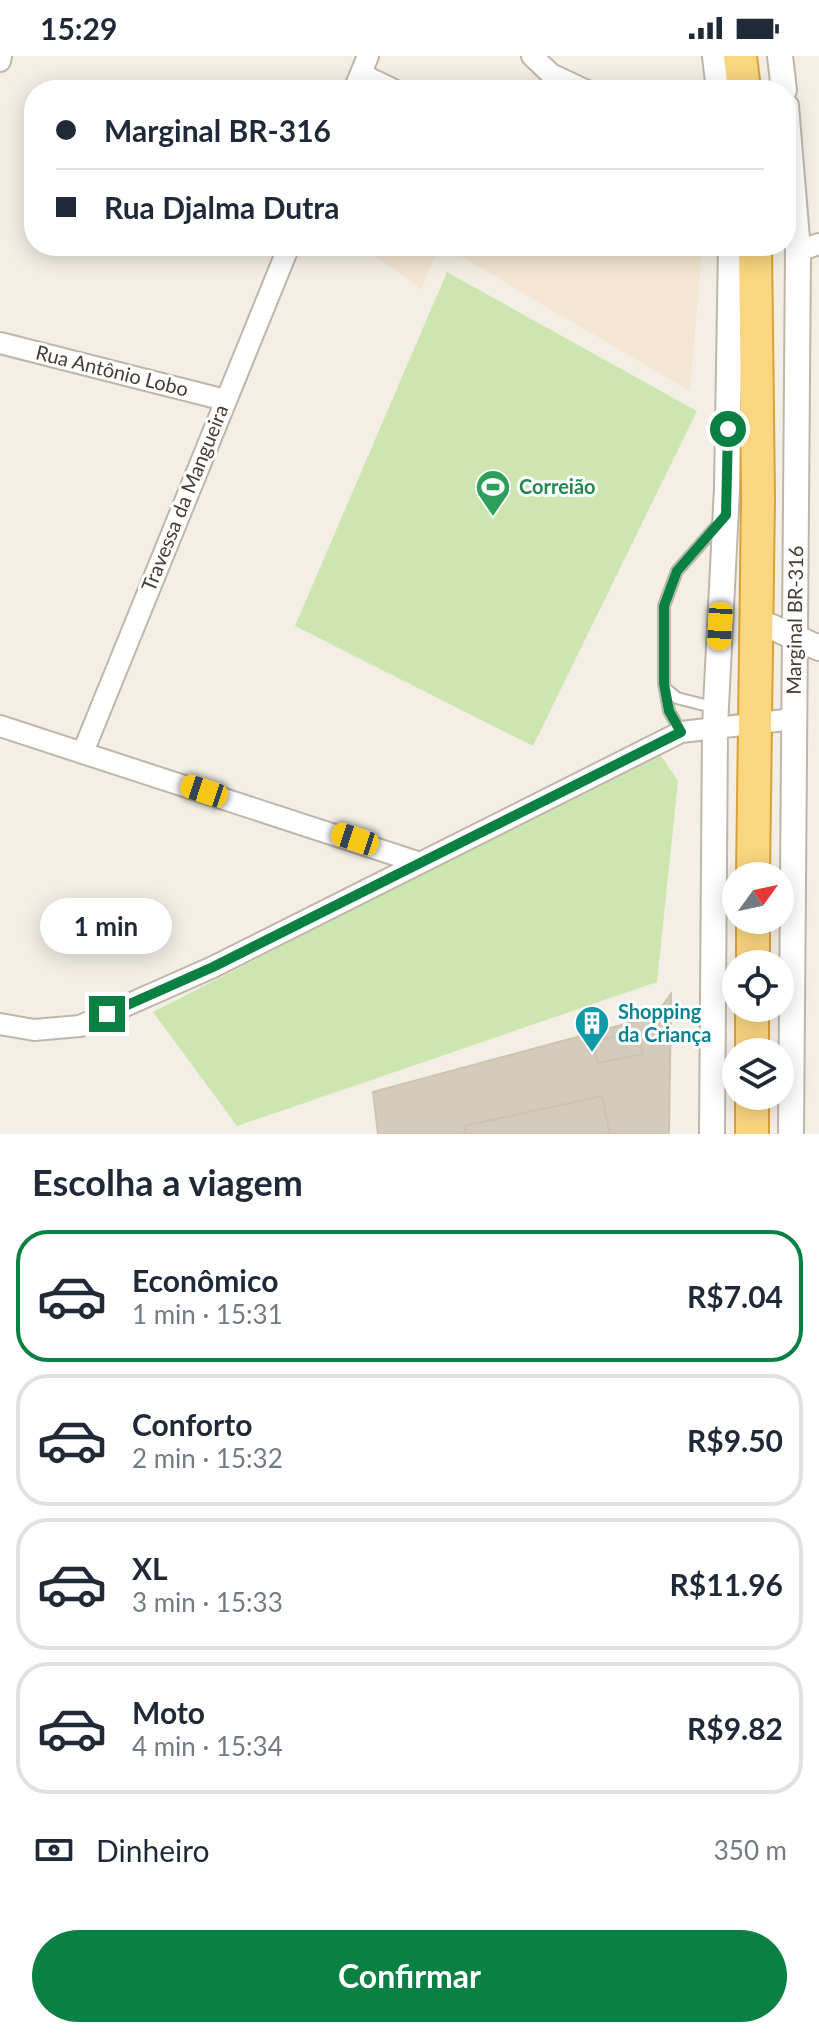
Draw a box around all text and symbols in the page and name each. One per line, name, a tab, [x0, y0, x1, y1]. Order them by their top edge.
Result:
text: 15:29	[40, 10, 117, 46]
text: Marginal BR-316	[104, 112, 331, 148]
text: Rua Djalma Dutra	[104, 189, 340, 225]
street label: Rua Antônio Lobo	[33, 339, 191, 401]
street label: Travessa da Mangueira	[136, 401, 232, 594]
route start	[710, 411, 746, 447]
sports icon: Correião	[474, 468, 512, 518]
place label: Correião	[519, 474, 596, 498]
street label: Marginal BR-316	[781, 545, 807, 695]
car	[707, 601, 733, 651]
car	[177, 772, 231, 810]
car	[328, 820, 382, 858]
north arrow	[722, 862, 794, 934]
map controls	[722, 862, 794, 1110]
callout: 1 min	[41, 898, 173, 954]
text: 1 min	[74, 910, 138, 942]
button: locate	[722, 950, 794, 1022]
route end	[89, 996, 125, 1032]
place label: Shopping da Criança	[618, 999, 711, 1046]
building icon: Shopping da Criança	[573, 1004, 611, 1054]
button: layers	[722, 1038, 794, 1110]
text: Escolha a viagem	[32, 1160, 303, 1204]
icon: car	[36, 1260, 108, 1332]
text: Econômico	[132, 1262, 278, 1298]
text: R$7.04	[687, 1278, 783, 1314]
text: 1 min · 15:31	[132, 1298, 283, 1330]
icon: car	[36, 1404, 108, 1476]
text: Conforto	[132, 1406, 252, 1442]
text: R$9.50	[687, 1422, 783, 1458]
text: 2 min · 15:32	[132, 1442, 283, 1474]
icon: car	[36, 1548, 108, 1620]
text: XL	[132, 1550, 168, 1586]
text: R$11.96	[670, 1566, 783, 1602]
text: 3 min · 15:33	[132, 1586, 283, 1618]
icon: car	[36, 1692, 108, 1764]
text: Moto	[132, 1694, 205, 1730]
text: R$9.82	[687, 1710, 783, 1746]
text: 4 min · 15:34	[132, 1730, 283, 1762]
icon: cash	[32, 1828, 76, 1872]
text: Dinheiro	[96, 1832, 210, 1868]
text: 350 m	[714, 1834, 787, 1866]
button: Confirmar	[32, 1930, 787, 2022]

